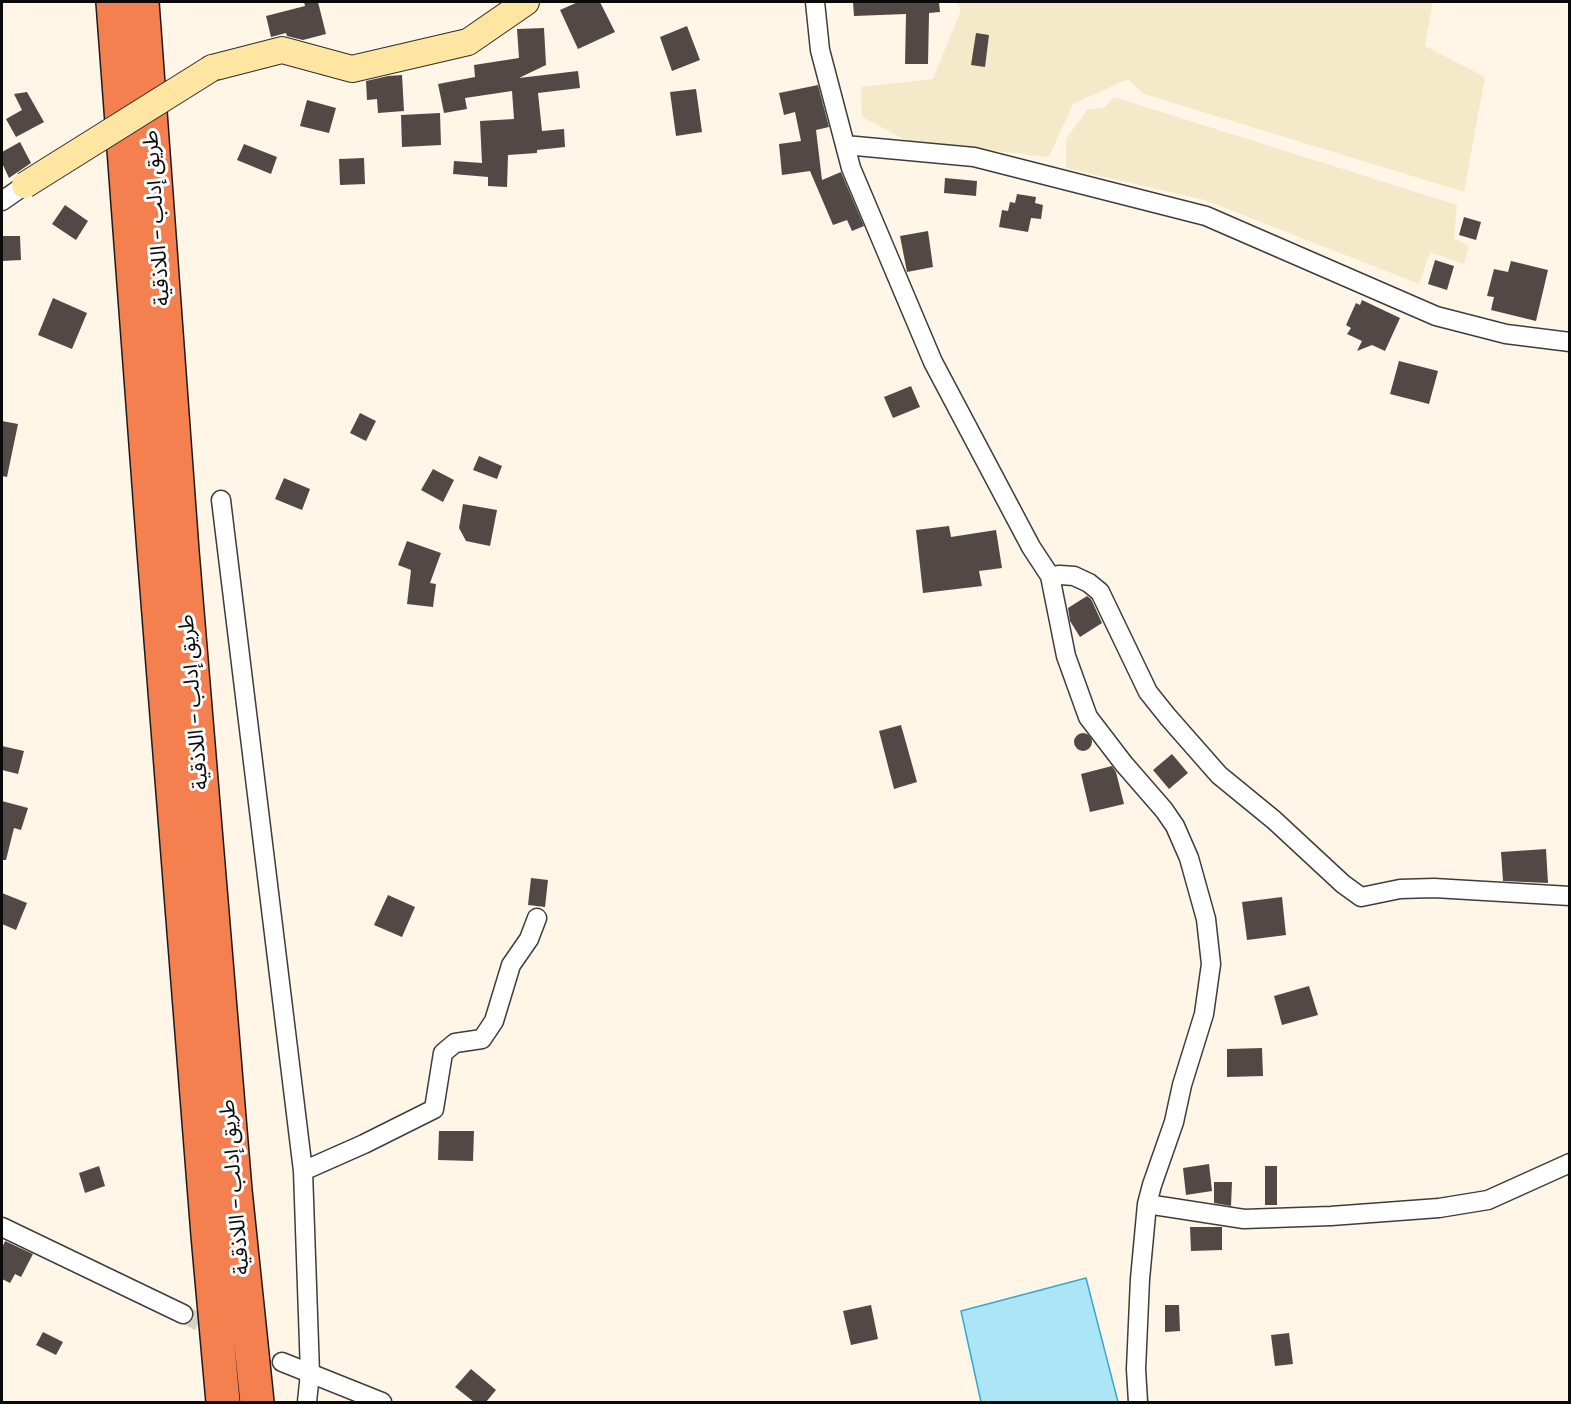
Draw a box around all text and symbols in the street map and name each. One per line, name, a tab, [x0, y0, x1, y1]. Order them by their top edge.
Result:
street label: طريق إدلب - اللاذقية	[138, 129, 176, 307]
street label: طريق إدلب - اللاذقية	[174, 613, 214, 791]
street label: طريق إدلب - اللاذقية	[215, 1098, 255, 1276]

